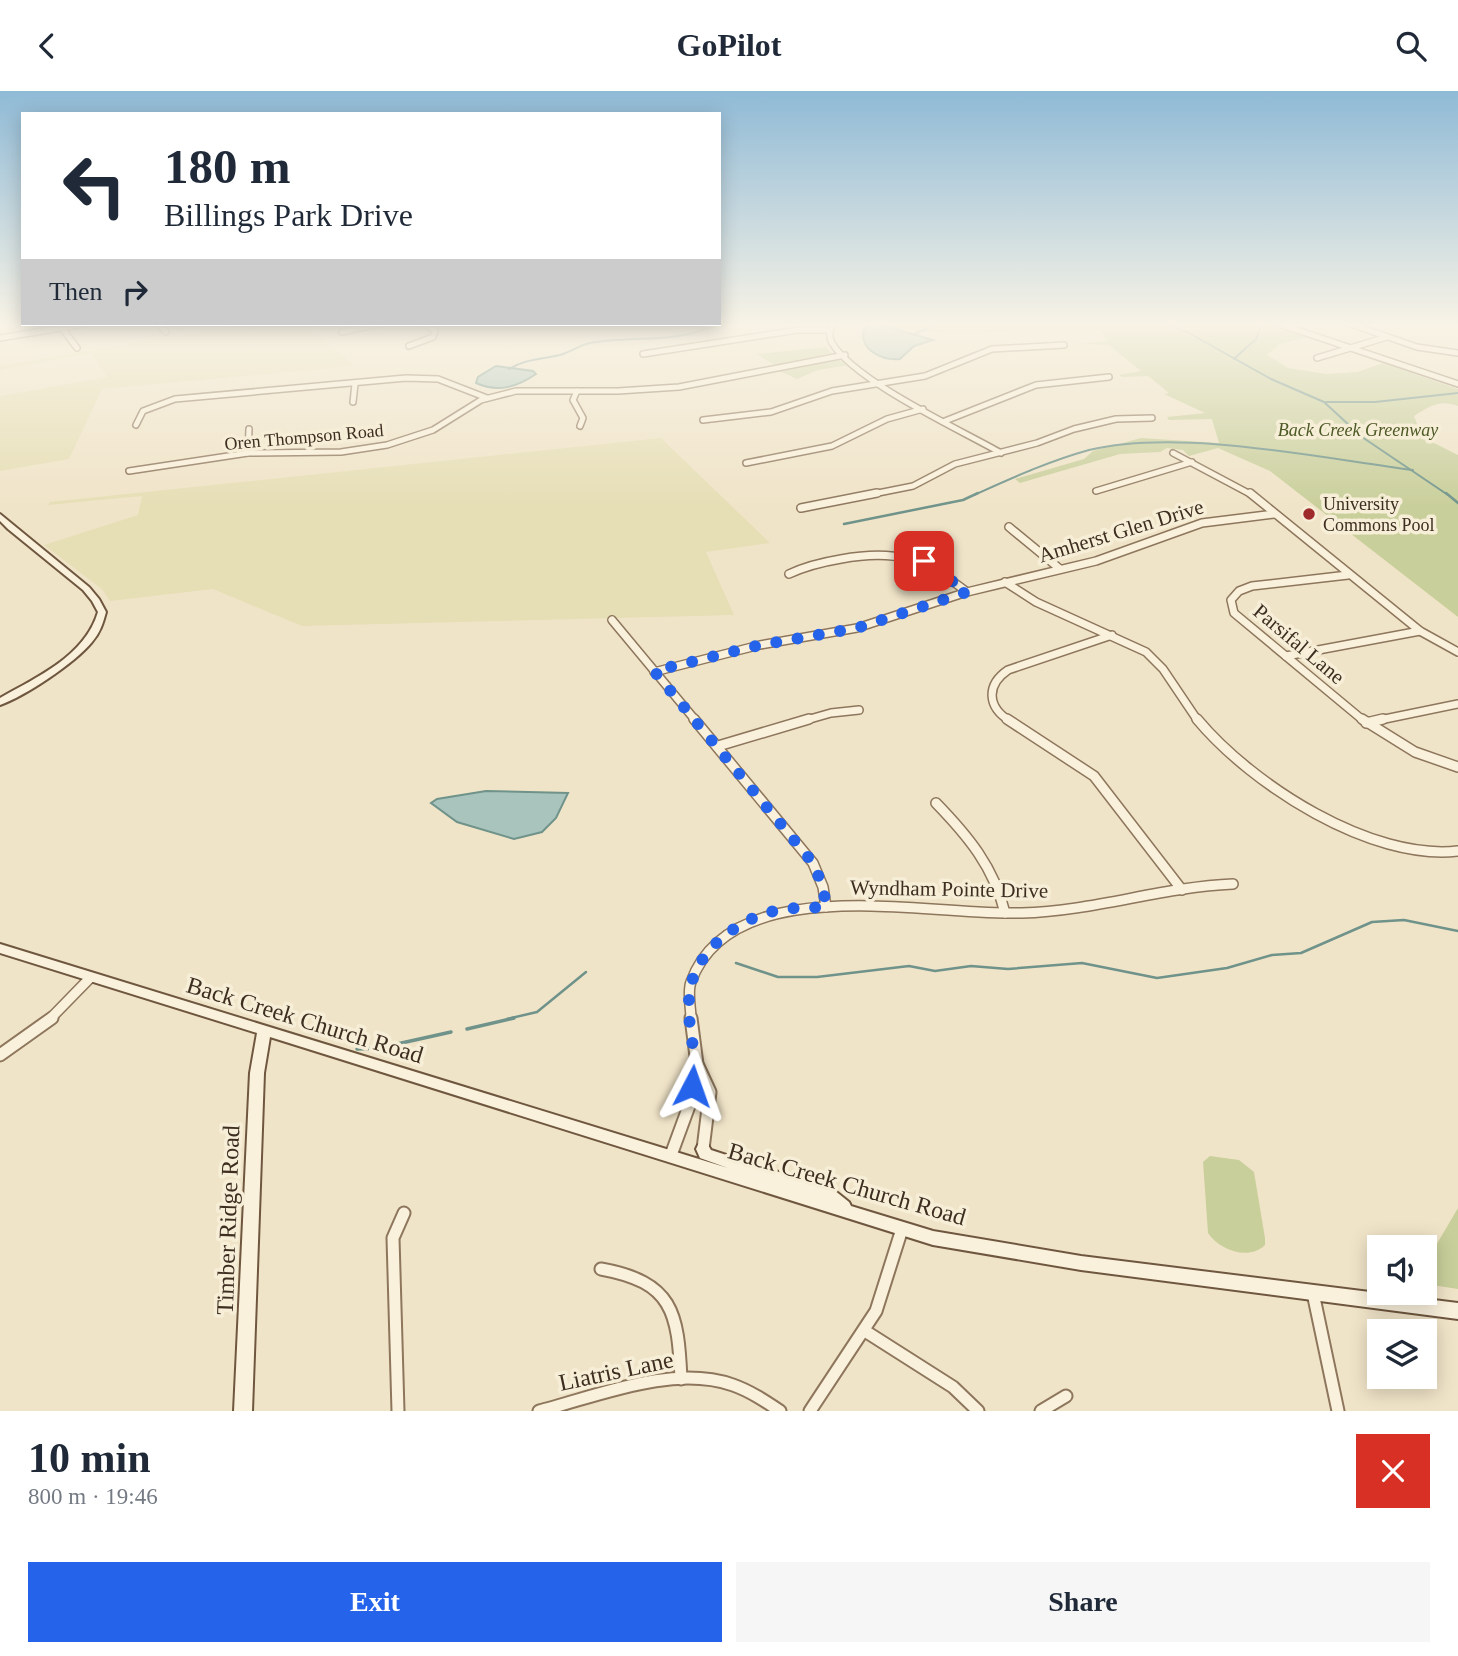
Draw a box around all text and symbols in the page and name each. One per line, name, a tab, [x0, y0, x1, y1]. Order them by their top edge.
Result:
icon: back	[28, 27, 66, 65]
text: GoPilot	[677, 27, 781, 63]
icon: search	[1392, 27, 1430, 65]
text: 180 m	[164, 139, 291, 194]
icon: left	[49, 140, 140, 231]
text: Billings Park Drive	[164, 197, 413, 233]
icon: right	[116, 273, 154, 311]
text: Then	[49, 277, 102, 306]
street label: Oren Thompson Road	[224, 420, 384, 454]
park label: Back Creek Greenway	[1278, 420, 1438, 440]
street label: Amherst Glen Drive	[1036, 494, 1206, 568]
place label: University Commons Pool	[1323, 494, 1435, 535]
marker: University Commons Pool	[1301, 506, 1317, 522]
pin	[894, 531, 954, 591]
icon: arrive	[905, 542, 943, 580]
street label: Parsifal Lane	[1249, 599, 1349, 689]
street label: Wyndham Pointe Drive	[850, 875, 1048, 903]
street label: Back Creek Church Road	[184, 972, 426, 1068]
position arrow	[655, 1049, 729, 1123]
street label: Timber Ridge Road	[212, 1125, 244, 1315]
street label: Back Creek Church Road	[725, 1138, 969, 1230]
map controls	[1367, 1235, 1437, 1389]
button: sound	[1367, 1235, 1437, 1305]
button: layers	[1367, 1319, 1437, 1389]
street label: Liatris Lane	[556, 1346, 676, 1396]
button: close	[1356, 1434, 1430, 1508]
text: 10 min	[28, 1435, 151, 1481]
text: 800 m · 19:46	[28, 1484, 158, 1509]
button: Exit	[28, 1562, 722, 1642]
button: Share	[736, 1562, 1430, 1642]

